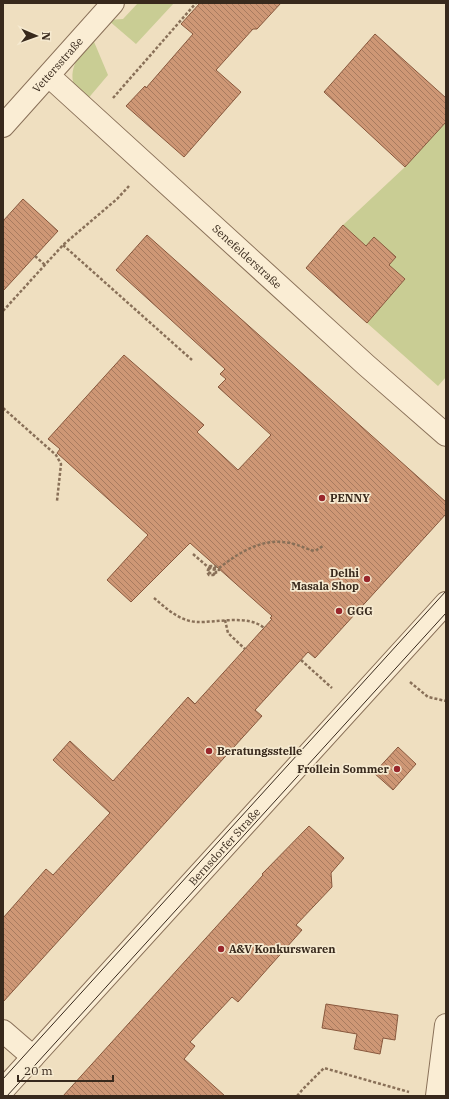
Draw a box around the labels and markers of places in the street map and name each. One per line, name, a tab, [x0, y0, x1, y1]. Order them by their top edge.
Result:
place label: PENNY	[330, 491, 370, 505]
marker: PENNY	[317, 493, 327, 503]
place label: Delhi Masala Shop	[291, 566, 359, 593]
marker: Delhi Masala Shop	[362, 574, 372, 584]
place label: GGG	[347, 604, 373, 618]
marker: GGG	[334, 606, 344, 616]
place label: Beratungsstelle	[217, 744, 302, 758]
marker: Beratungsstelle	[204, 746, 214, 756]
place label: Frollein Sommer	[297, 762, 390, 776]
marker: Frollein Sommer	[392, 764, 402, 774]
place label: A&V Konkurswaren	[229, 942, 336, 956]
marker: A&V Konkurswaren	[216, 944, 226, 954]

